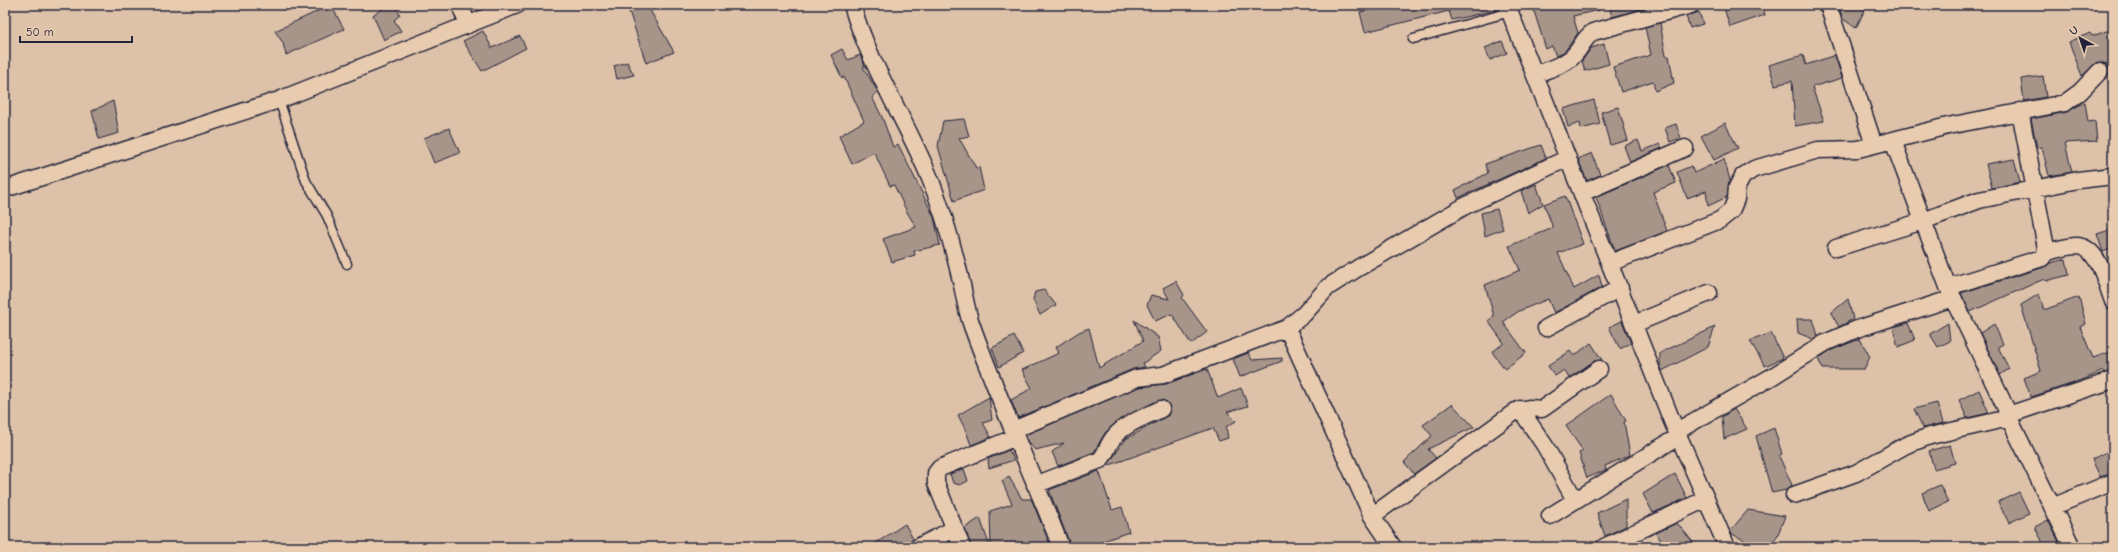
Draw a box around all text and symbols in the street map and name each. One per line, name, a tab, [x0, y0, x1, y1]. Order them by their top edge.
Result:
scale bar	[20, 18, 132, 44]
north arrow	[2060, 18, 2100, 58]
text: U	[2067, 23, 2081, 38]
text: 50 m	[26, 25, 54, 39]

